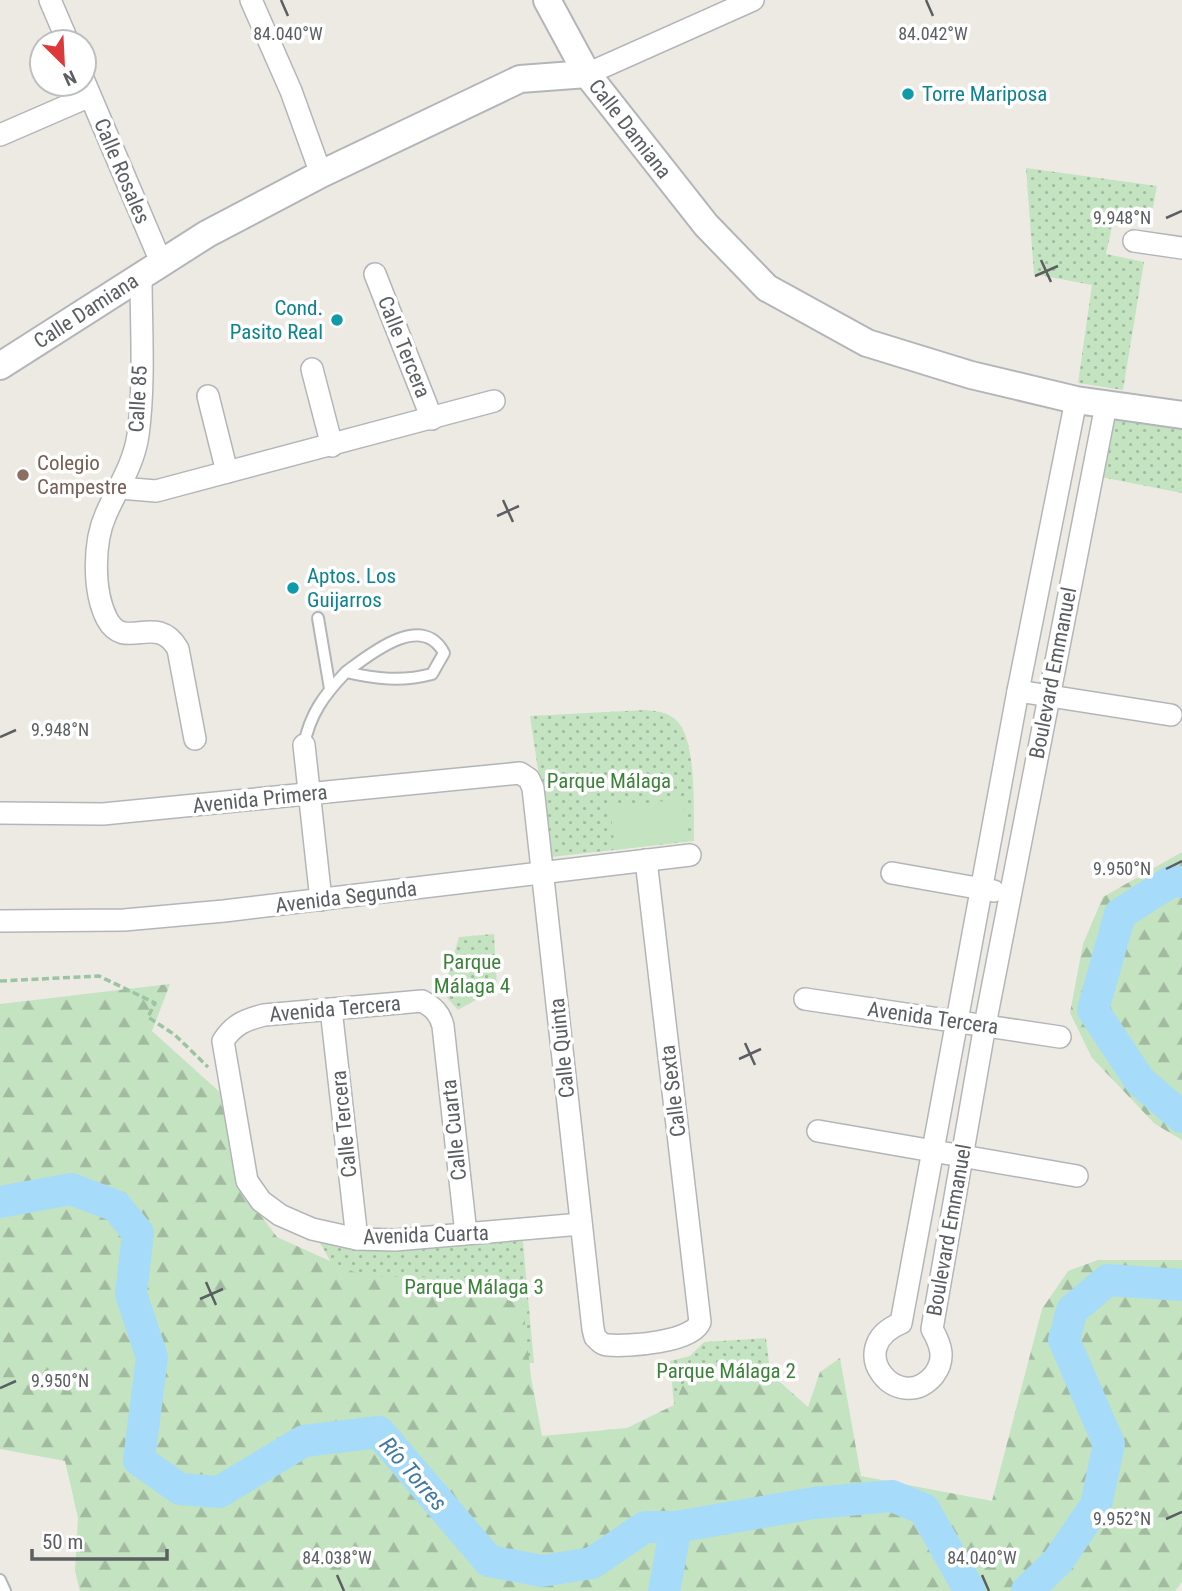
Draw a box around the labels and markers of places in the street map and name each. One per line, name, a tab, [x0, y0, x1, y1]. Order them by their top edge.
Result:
place label: Torre Mariposa	[922, 82, 1047, 106]
marker: Torre Mariposa	[900, 86, 916, 102]
place label: Cond. Pasito Real	[230, 296, 323, 344]
marker: Cond. Pasito Real	[329, 312, 345, 328]
place label: Colegio Campestre	[37, 451, 127, 499]
marker: Colegio Campestre	[15, 467, 31, 483]
place label: Aptos. Los Guijarros	[307, 564, 396, 612]
marker: Aptos. Los Guijarros	[285, 580, 301, 596]

